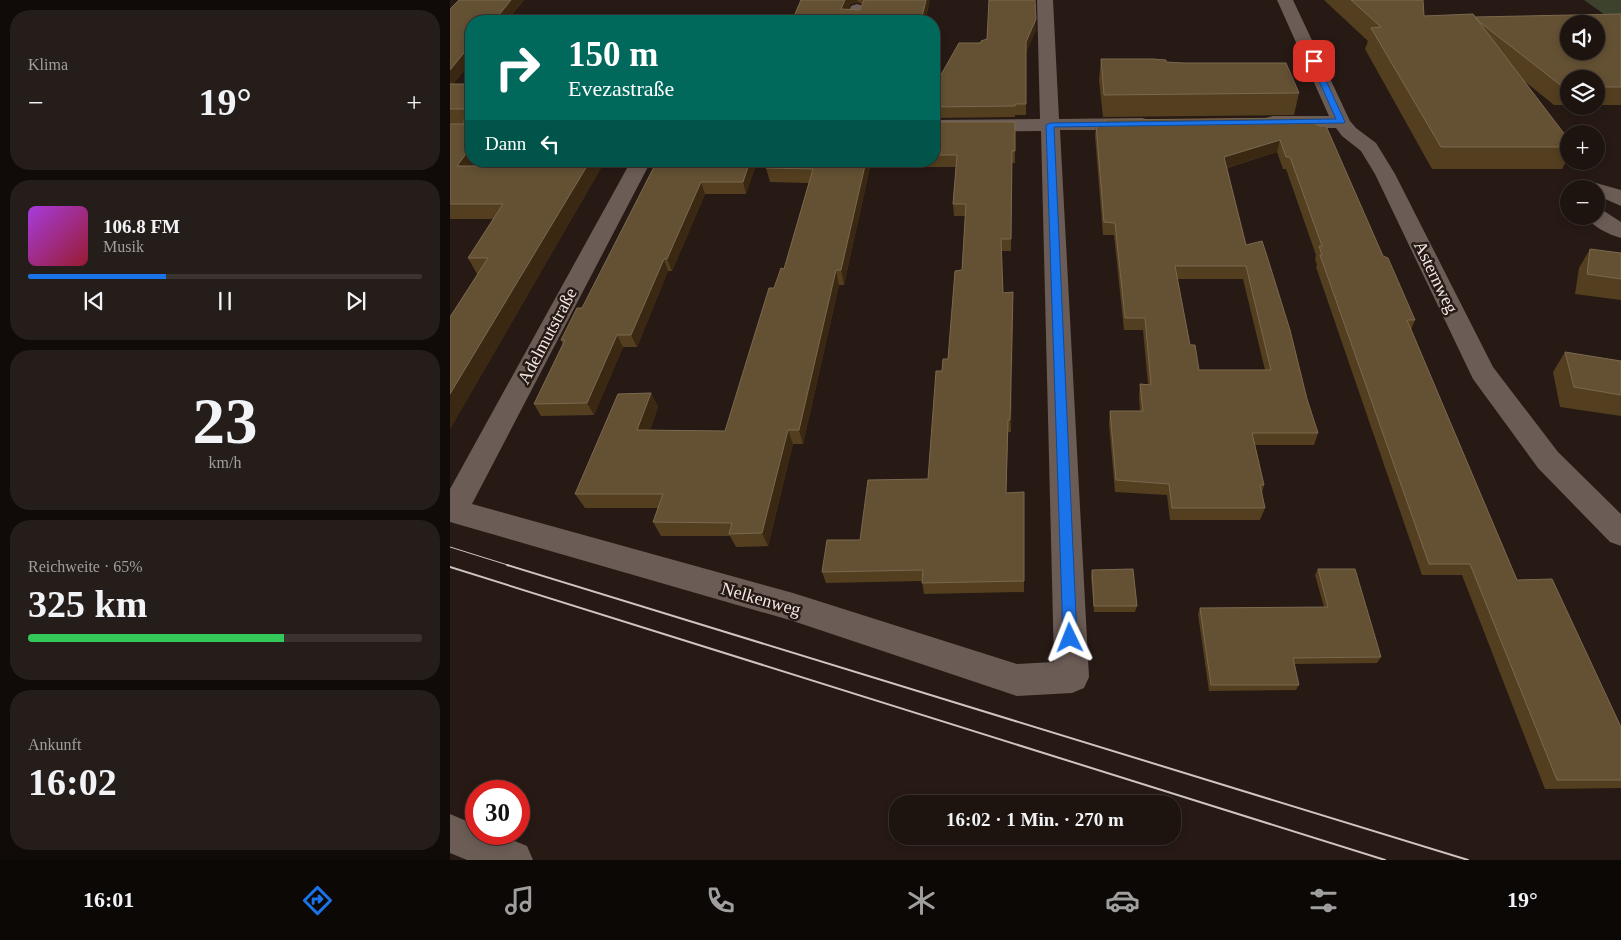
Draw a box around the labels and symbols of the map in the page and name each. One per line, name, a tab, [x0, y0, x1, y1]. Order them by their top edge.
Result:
pin	[1293, 40, 1335, 82]
street label: Asternweg	[1410, 238, 1462, 316]
street label: Adelmutstraße	[513, 285, 581, 387]
street label: Nelkenweg	[719, 578, 803, 620]
position arrow	[1043, 611, 1095, 663]
speed limit sign: 30	[465, 780, 530, 845]

